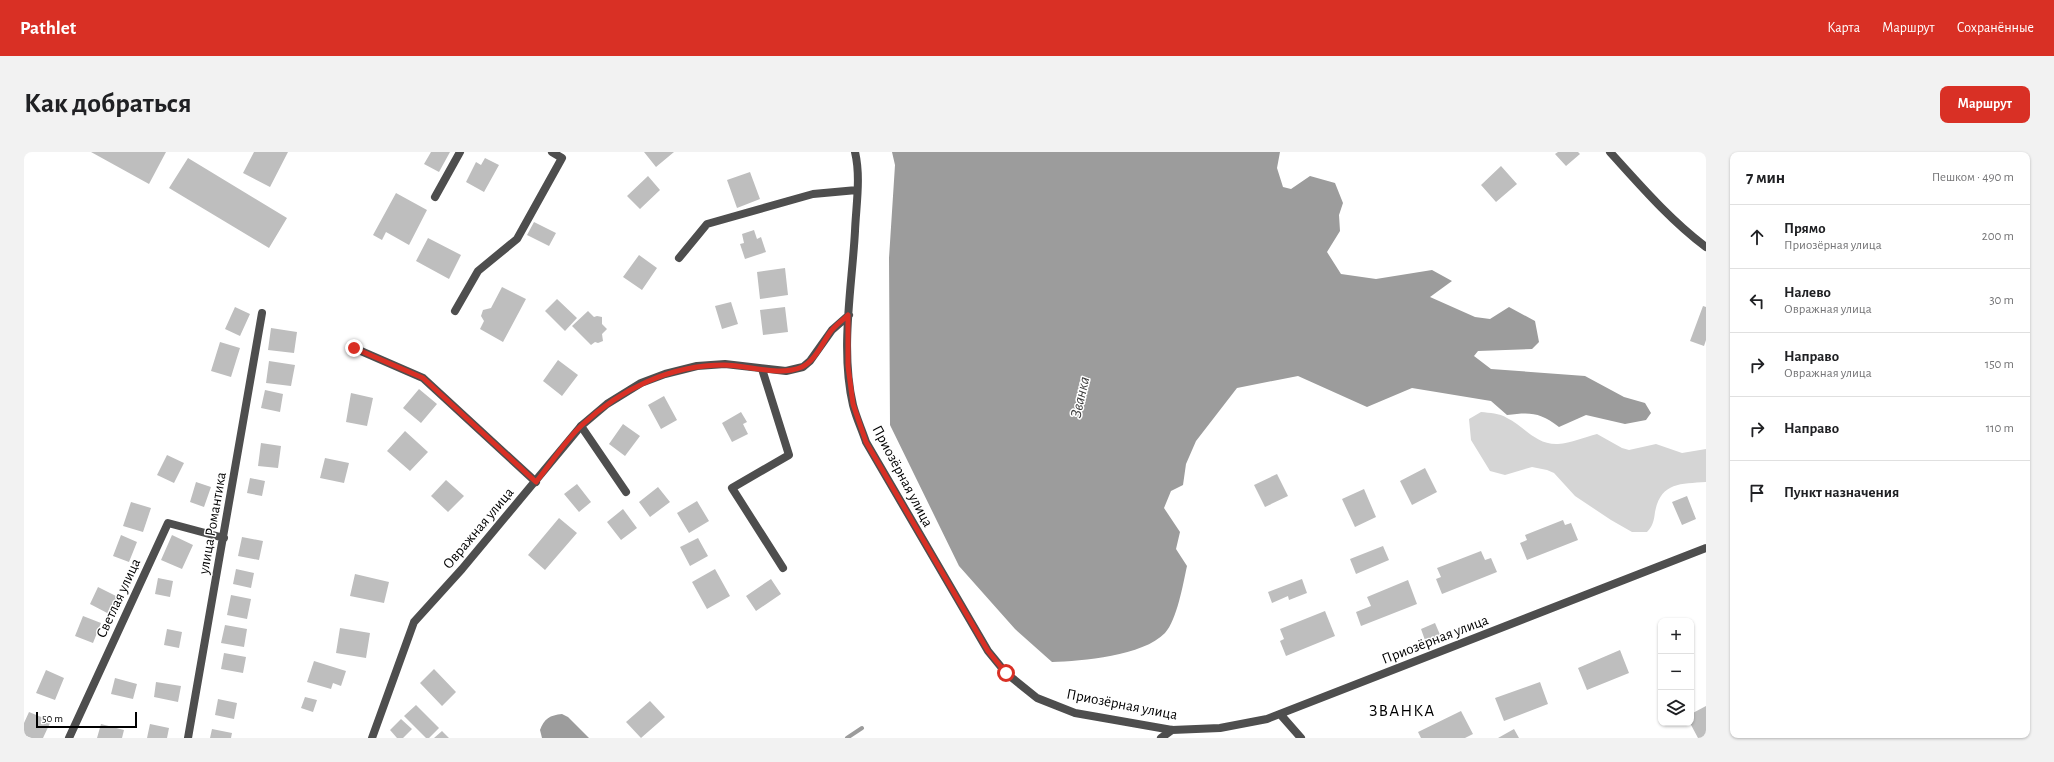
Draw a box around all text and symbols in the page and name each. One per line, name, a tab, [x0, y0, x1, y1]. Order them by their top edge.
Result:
text: Pathlet	[20, 19, 76, 38]
text: Карта	[1827, 21, 1860, 35]
text: Маршрут	[1882, 21, 1935, 35]
text: Сохранённые	[1957, 21, 2034, 35]
button: Маршрут	[1940, 86, 2030, 123]
text: Как добраться	[24, 90, 192, 118]
text: 7 мин	[1746, 169, 1785, 186]
text: Пешком · 490 m	[1932, 171, 2014, 184]
text: Прямо	[1784, 221, 1826, 236]
icon: ahead	[1746, 226, 1768, 248]
text: 200 m	[1982, 230, 2014, 243]
text: Приозёрная улица	[1784, 239, 1882, 252]
text: Налево	[1784, 285, 1831, 300]
icon: left	[1746, 290, 1768, 312]
text: 30 m	[1989, 294, 2014, 307]
text: Овражная улица	[1784, 303, 1872, 316]
route end	[345, 339, 363, 357]
text: Направо	[1784, 349, 1839, 364]
icon: right	[1746, 354, 1768, 376]
text: 150 m	[1985, 358, 2014, 371]
text: Овражная улица	[1784, 367, 1872, 380]
water label: Званка	[1067, 375, 1093, 419]
icon: right	[1746, 418, 1768, 440]
text: Направо	[1784, 421, 1839, 436]
text: 110 m	[1986, 422, 2014, 435]
street label: Приозёрная улица	[869, 423, 936, 530]
street label: улица Романтика	[196, 471, 229, 576]
icon: arrive	[1746, 482, 1768, 504]
street label: Овражная улица	[440, 485, 517, 572]
text: Пункт назначения	[1784, 485, 1899, 500]
street label: Светлая улица	[94, 556, 143, 640]
street label: Приозёрная улица	[1380, 612, 1491, 667]
map controls	[1658, 618, 1694, 726]
button: +	[1658, 618, 1694, 654]
button: −	[1658, 654, 1694, 690]
route start	[997, 664, 1015, 682]
street label: Приозёрная улица	[1065, 686, 1179, 723]
button: layers	[1658, 690, 1694, 726]
district label: ЗВАНКА	[1369, 702, 1435, 719]
scale bar	[36, 710, 137, 729]
text: 50 m	[42, 713, 63, 724]

